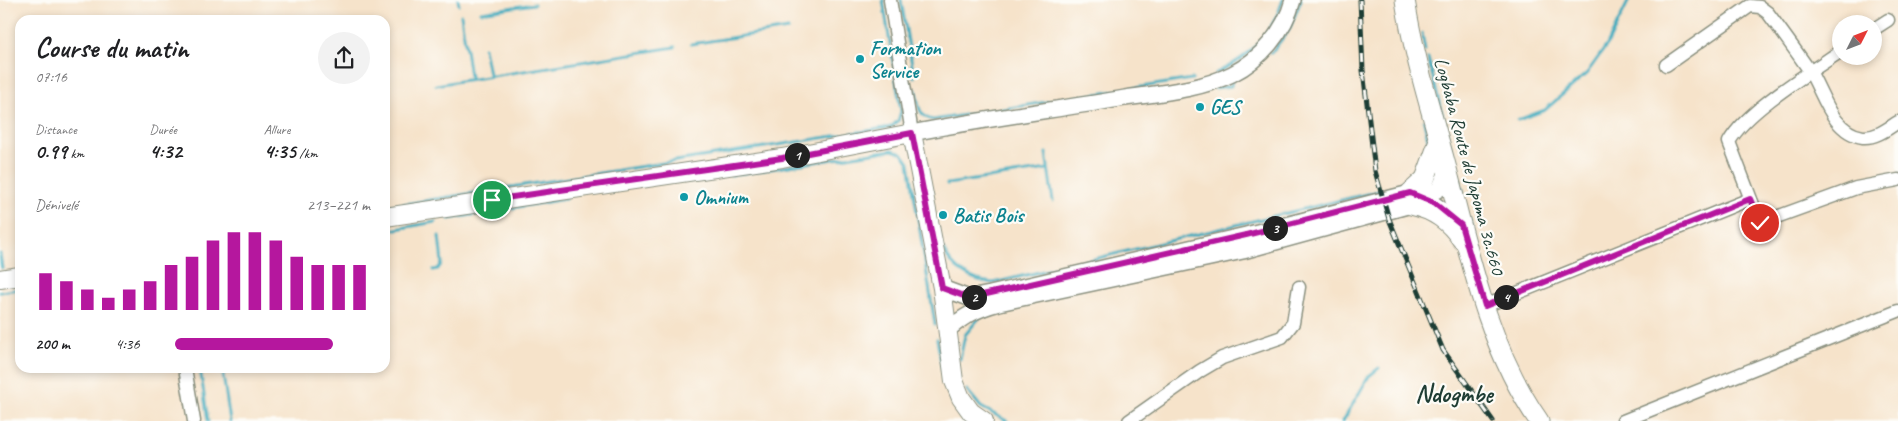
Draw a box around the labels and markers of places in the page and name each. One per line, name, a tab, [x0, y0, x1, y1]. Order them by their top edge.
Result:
place label: Formation Service	[870, 36, 942, 84]
marker: Formation Service	[854, 53, 866, 65]
place label: GES	[1210, 95, 1243, 120]
marker: GES	[1194, 101, 1206, 113]
pin: 1	[784, 142, 810, 168]
pin	[471, 179, 513, 221]
place label: Omnium	[694, 185, 749, 210]
marker: Omnium	[678, 191, 690, 203]
pin	[1739, 202, 1781, 244]
place label: Batis Bois	[953, 203, 1025, 228]
marker: Batis Bois	[937, 209, 949, 221]
pin: 3	[1262, 216, 1288, 240]
pin: 2	[962, 284, 986, 310]
pin: 4	[1494, 284, 1518, 310]

